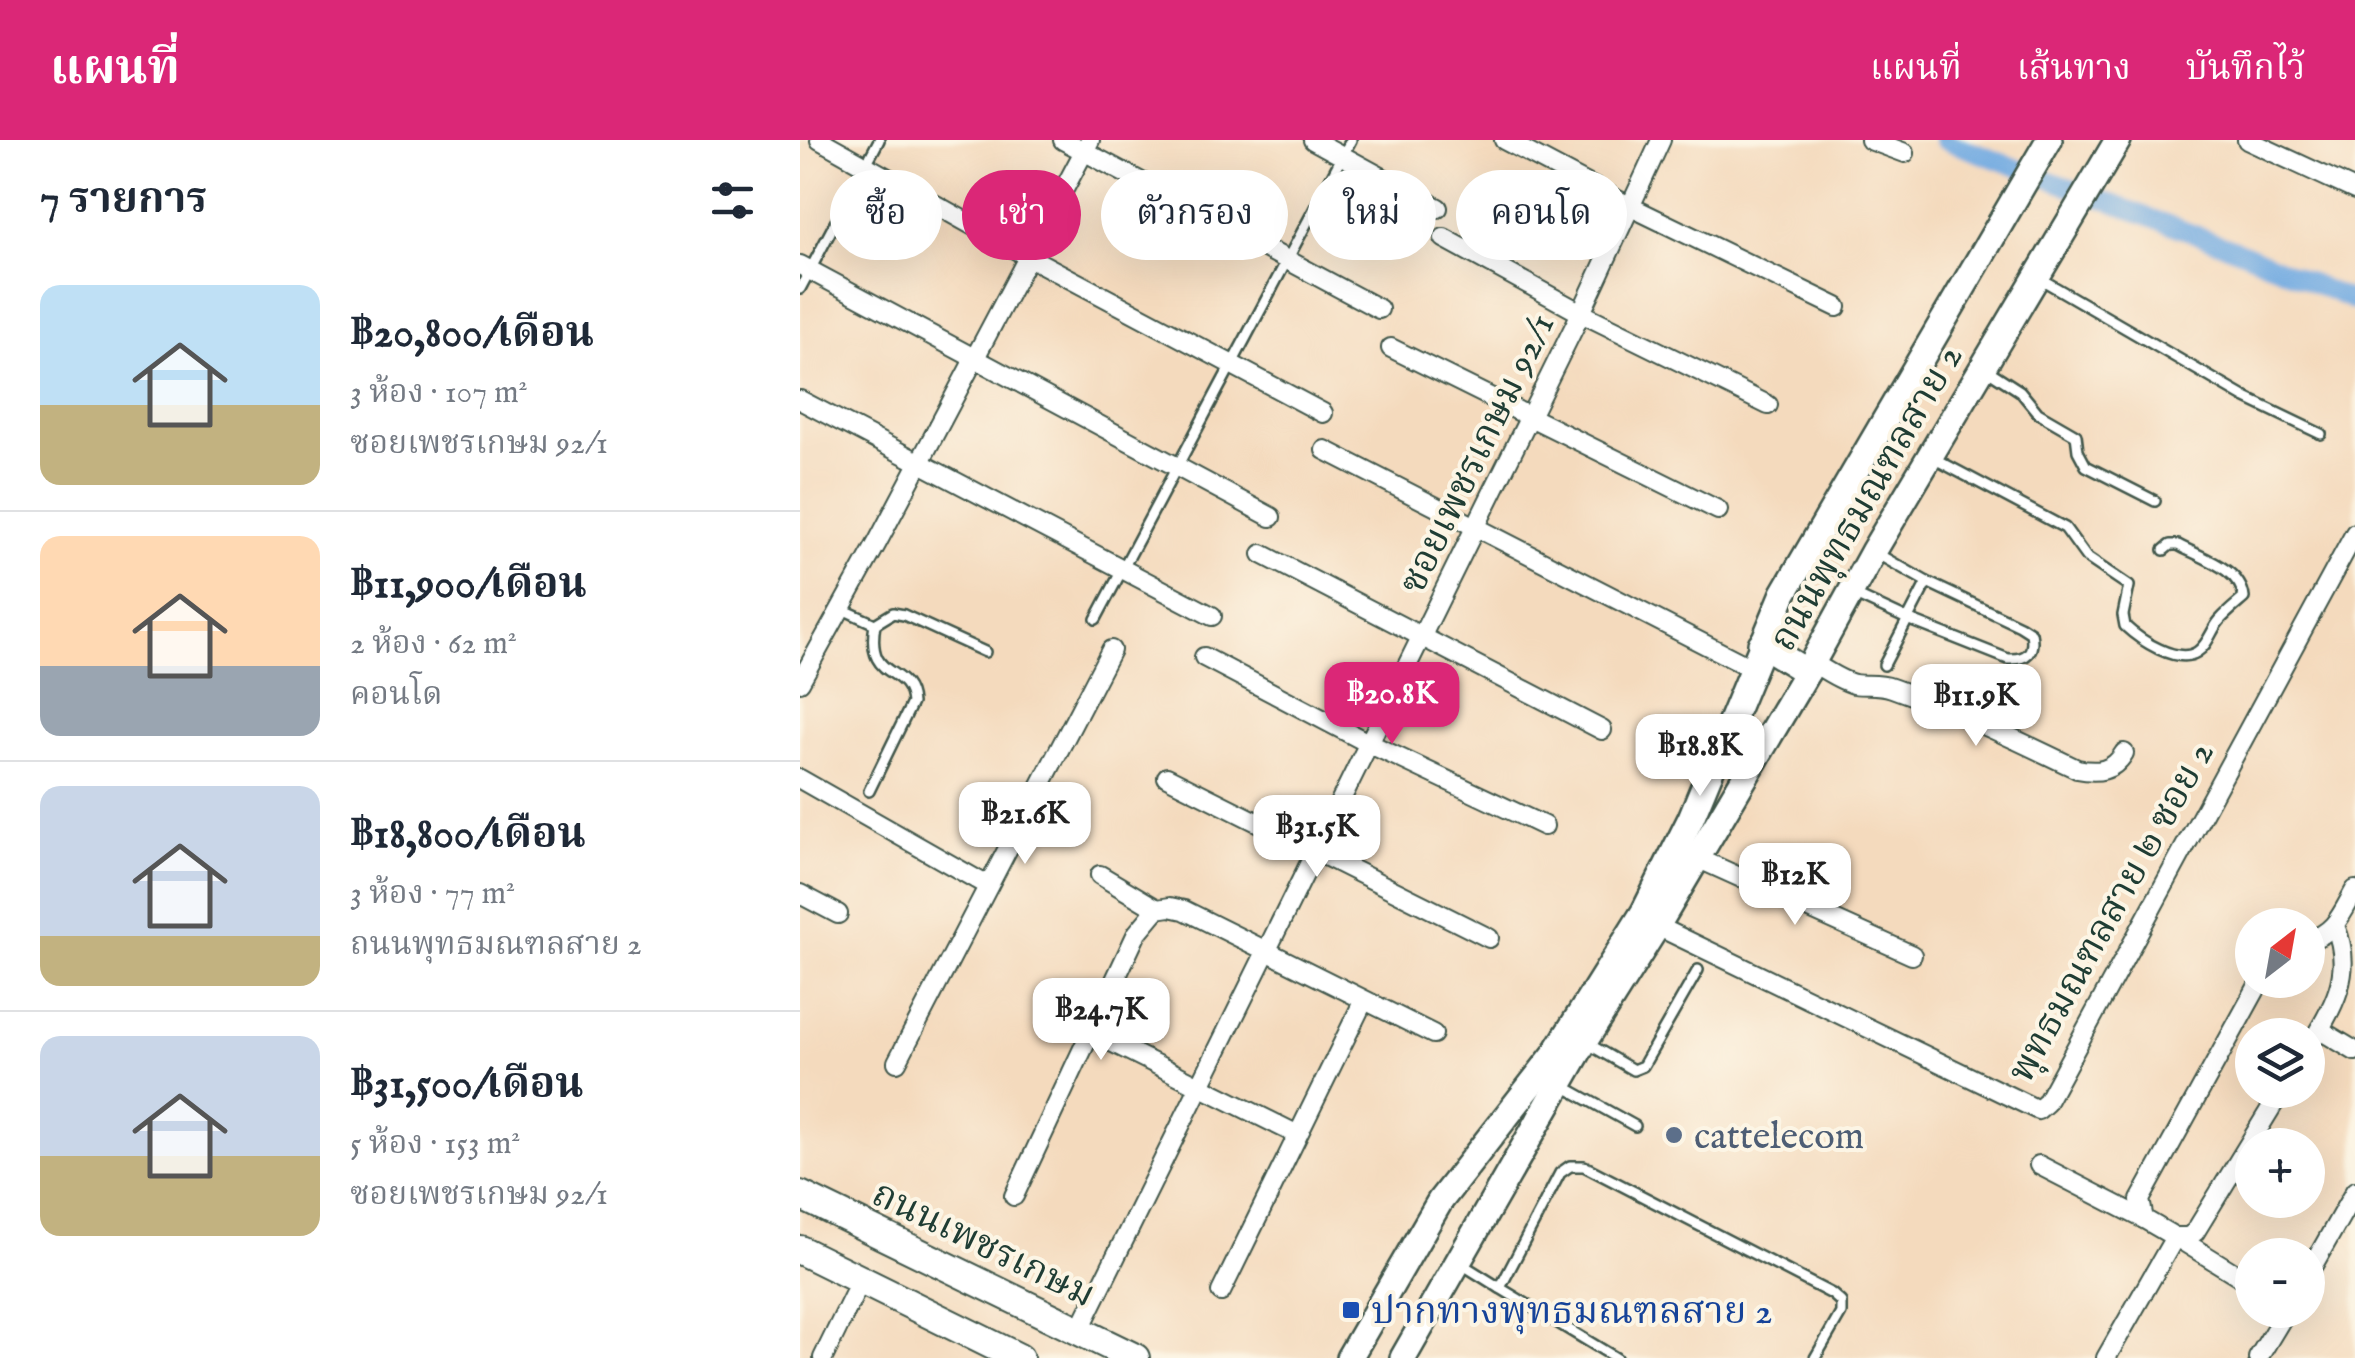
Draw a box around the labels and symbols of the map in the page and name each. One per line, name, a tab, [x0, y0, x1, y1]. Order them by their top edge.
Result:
street label: ซอยเพชรเกษม 92/1	[1390, 306, 1567, 602]
street label: ถนนพุทธมณฑลสาย 2	[1760, 336, 1975, 661]
pin: ฿20.8K	[1311, 662, 1473, 747]
pin: ฿11.9K	[1895, 664, 2057, 749]
pin: ฿18.8K	[1619, 714, 1781, 799]
street label: พุทธมณฑลสาย ๒ ซอย 2	[1999, 733, 2226, 1092]
pin: ฿21.6K	[944, 782, 1106, 867]
pin: ฿31.5K	[1236, 795, 1398, 880]
pin: ฿12K	[1736, 843, 1854, 928]
north arrow	[2235, 908, 2325, 998]
pin: ฿24.7K	[1020, 978, 1182, 1063]
place label: cattelecom	[1694, 1114, 1864, 1162]
marker: cattelecom	[1663, 1124, 1685, 1146]
street label: ถนนเพชรเกษม	[863, 1171, 1102, 1320]
place label: ปากทางพุทธมณฑลสาย 2	[1371, 1289, 1773, 1337]
marker: ปากทางพุทธมณฑลสาย 2	[1340, 1299, 1362, 1321]

